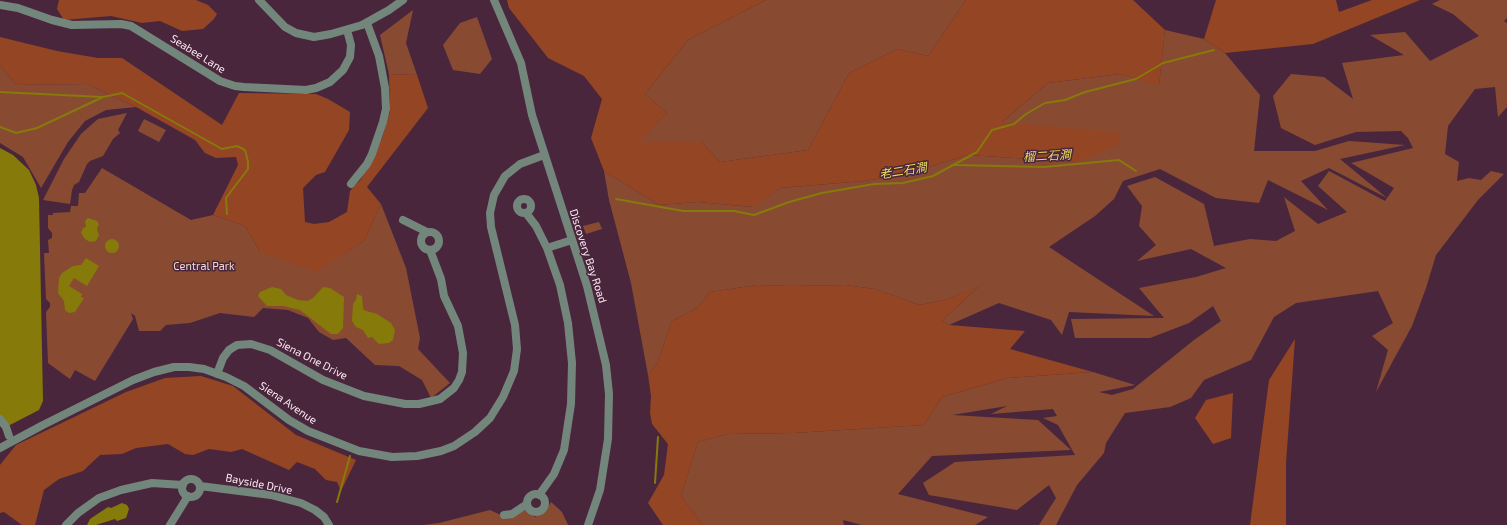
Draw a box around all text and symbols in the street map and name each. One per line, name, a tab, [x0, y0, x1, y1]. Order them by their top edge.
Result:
street label: Seabee Lane	[168, 32, 228, 76]
water label: 榴二石澗	[1023, 148, 1071, 164]
water label: 老二石澗	[878, 160, 928, 182]
street label: Discovery Bay Road	[567, 207, 609, 305]
park label: Central Park	[173, 259, 235, 273]
street label: Siena One Drive	[274, 335, 350, 383]
street label: Siena Avenue	[257, 379, 319, 427]
street label: Bayside Drive	[224, 471, 294, 497]

